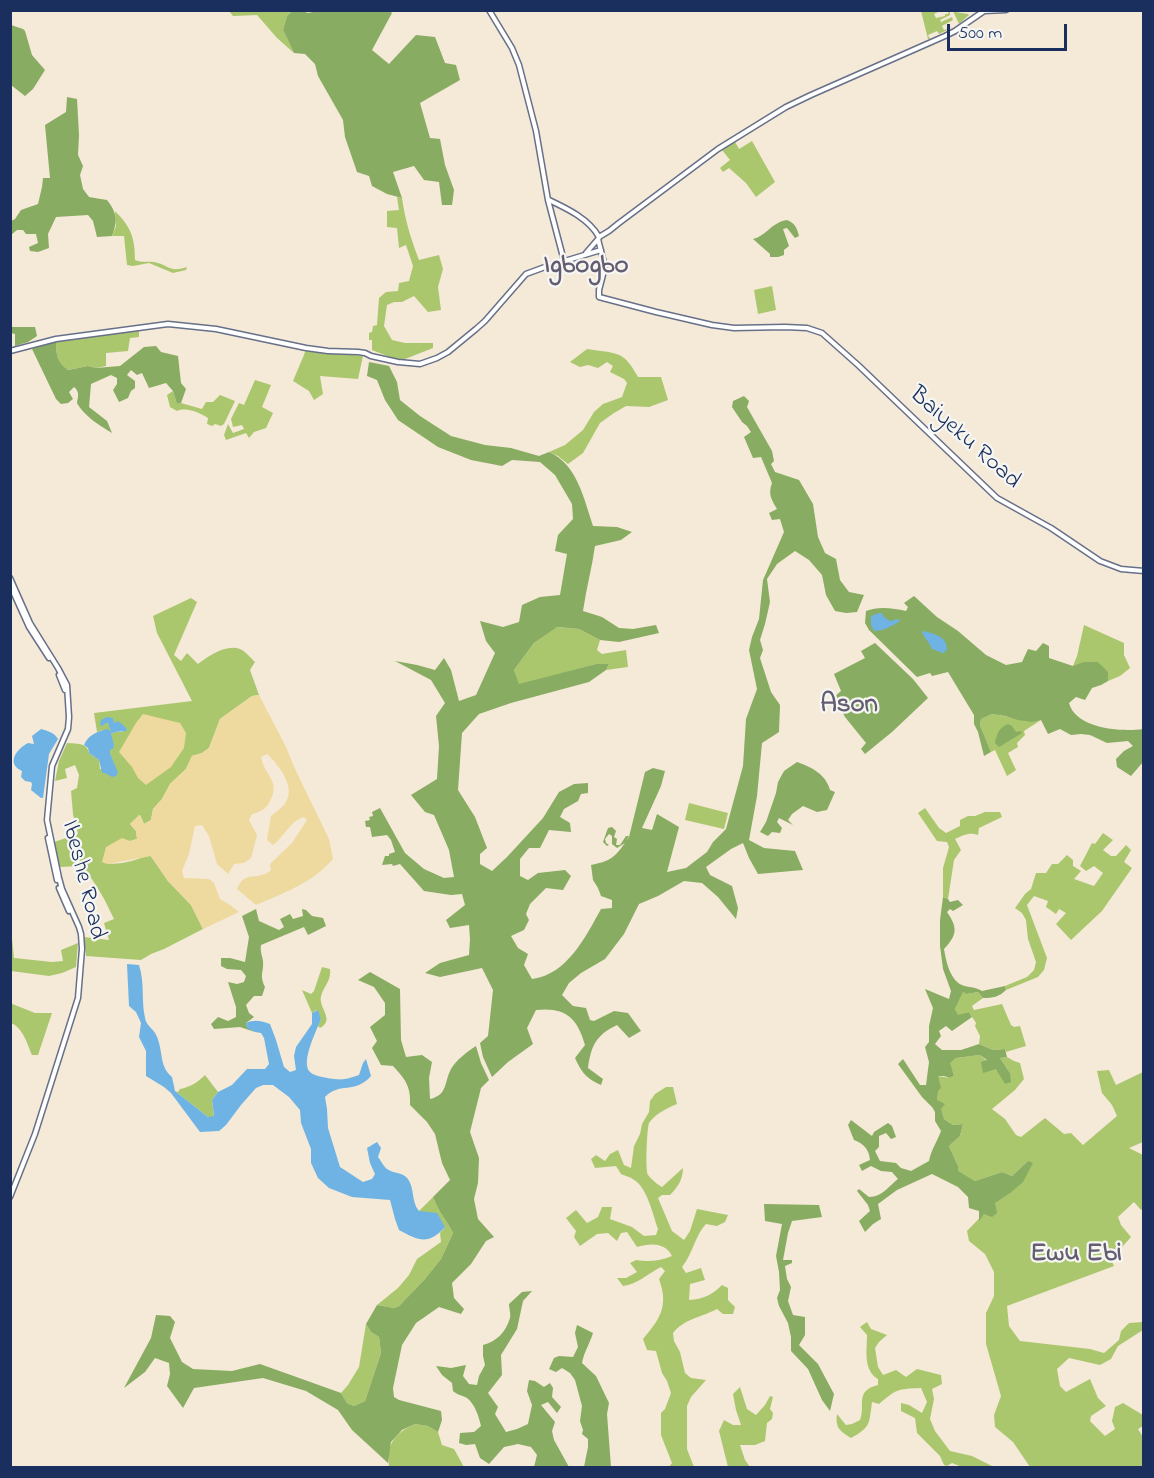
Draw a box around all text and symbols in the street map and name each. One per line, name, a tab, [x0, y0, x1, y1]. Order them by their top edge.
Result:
scale bar	[950, 12, 1070, 50]
text: 500 m	[958, 21, 1002, 47]
district label: Igbogbo	[543, 252, 629, 284]
street label: Baiyeku Road	[902, 381, 1026, 497]
district label: Ason	[820, 691, 878, 723]
street label: Ibeshe Road	[53, 818, 111, 942]
district label: Ewu Ebi	[1030, 1240, 1122, 1272]

